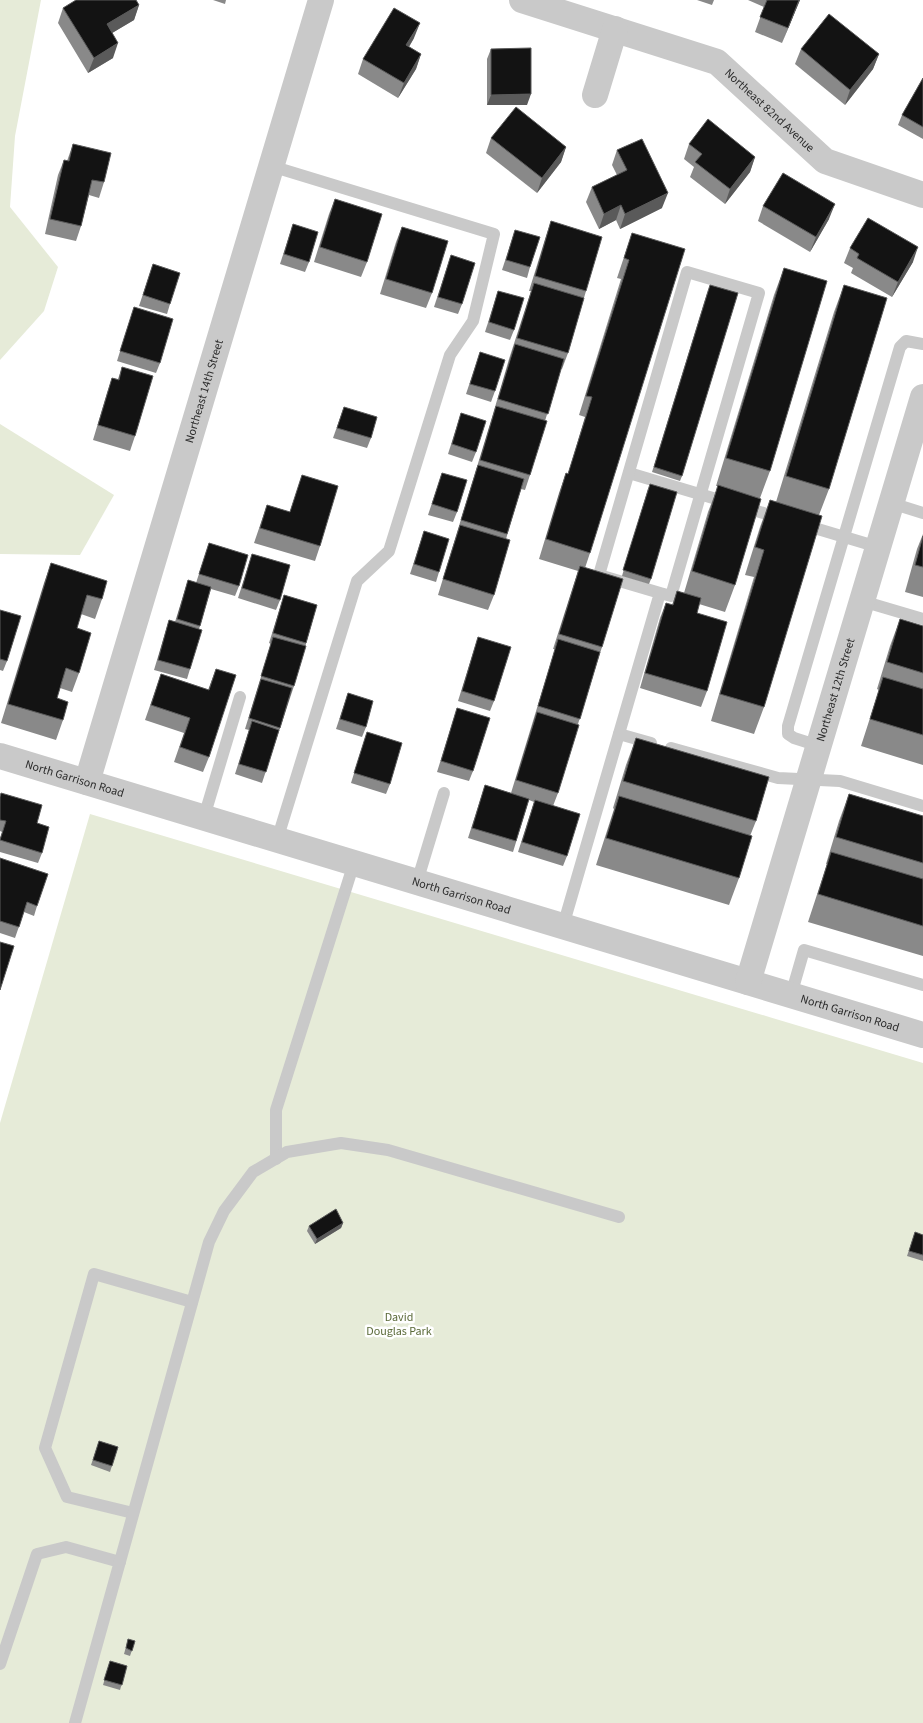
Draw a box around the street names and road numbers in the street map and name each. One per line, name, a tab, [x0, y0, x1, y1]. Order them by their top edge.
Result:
street label: Northeast 82nd Avenue	[720, 65, 818, 156]
street label: Northeast 14th Street	[181, 337, 228, 445]
street label: Northeast 12th Street	[812, 636, 859, 744]
street label: North Garrison Road	[23, 756, 126, 802]
street label: North Garrison Road	[410, 873, 513, 919]
street label: North Garrison Road	[798, 990, 901, 1036]

